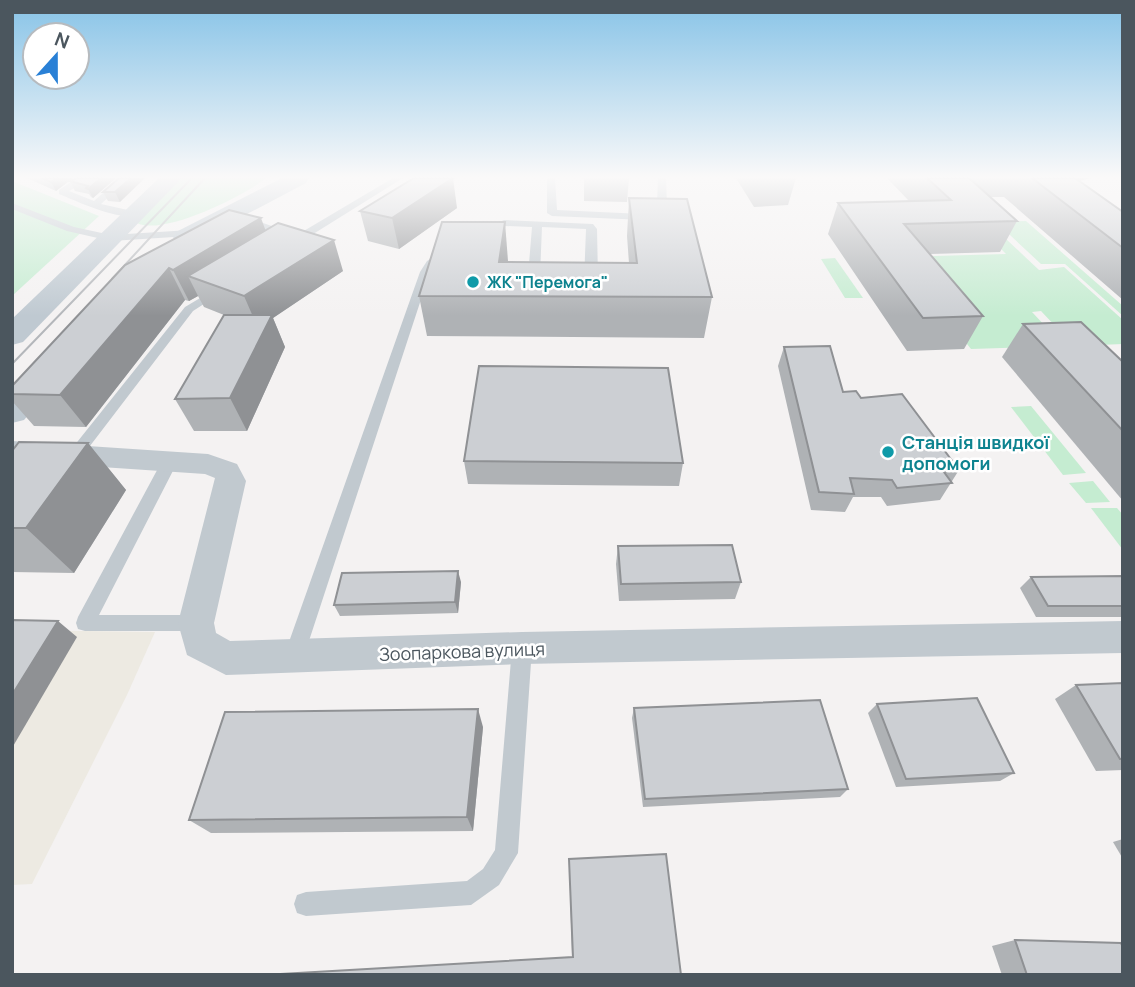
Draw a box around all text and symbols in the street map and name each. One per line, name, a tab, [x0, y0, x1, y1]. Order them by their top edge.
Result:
north arrow	[21, 21, 91, 91]
text: N	[51, 26, 73, 55]
place label: ЖК "Перемога"	[487, 271, 608, 293]
marker: ЖК "Перемога"	[465, 274, 481, 290]
place label: Станція швидкої допомоги	[902, 430, 1050, 475]
marker: Станція швидкої допомоги	[880, 444, 896, 460]
street label: Зоопаркова вулиця	[379, 636, 545, 666]

